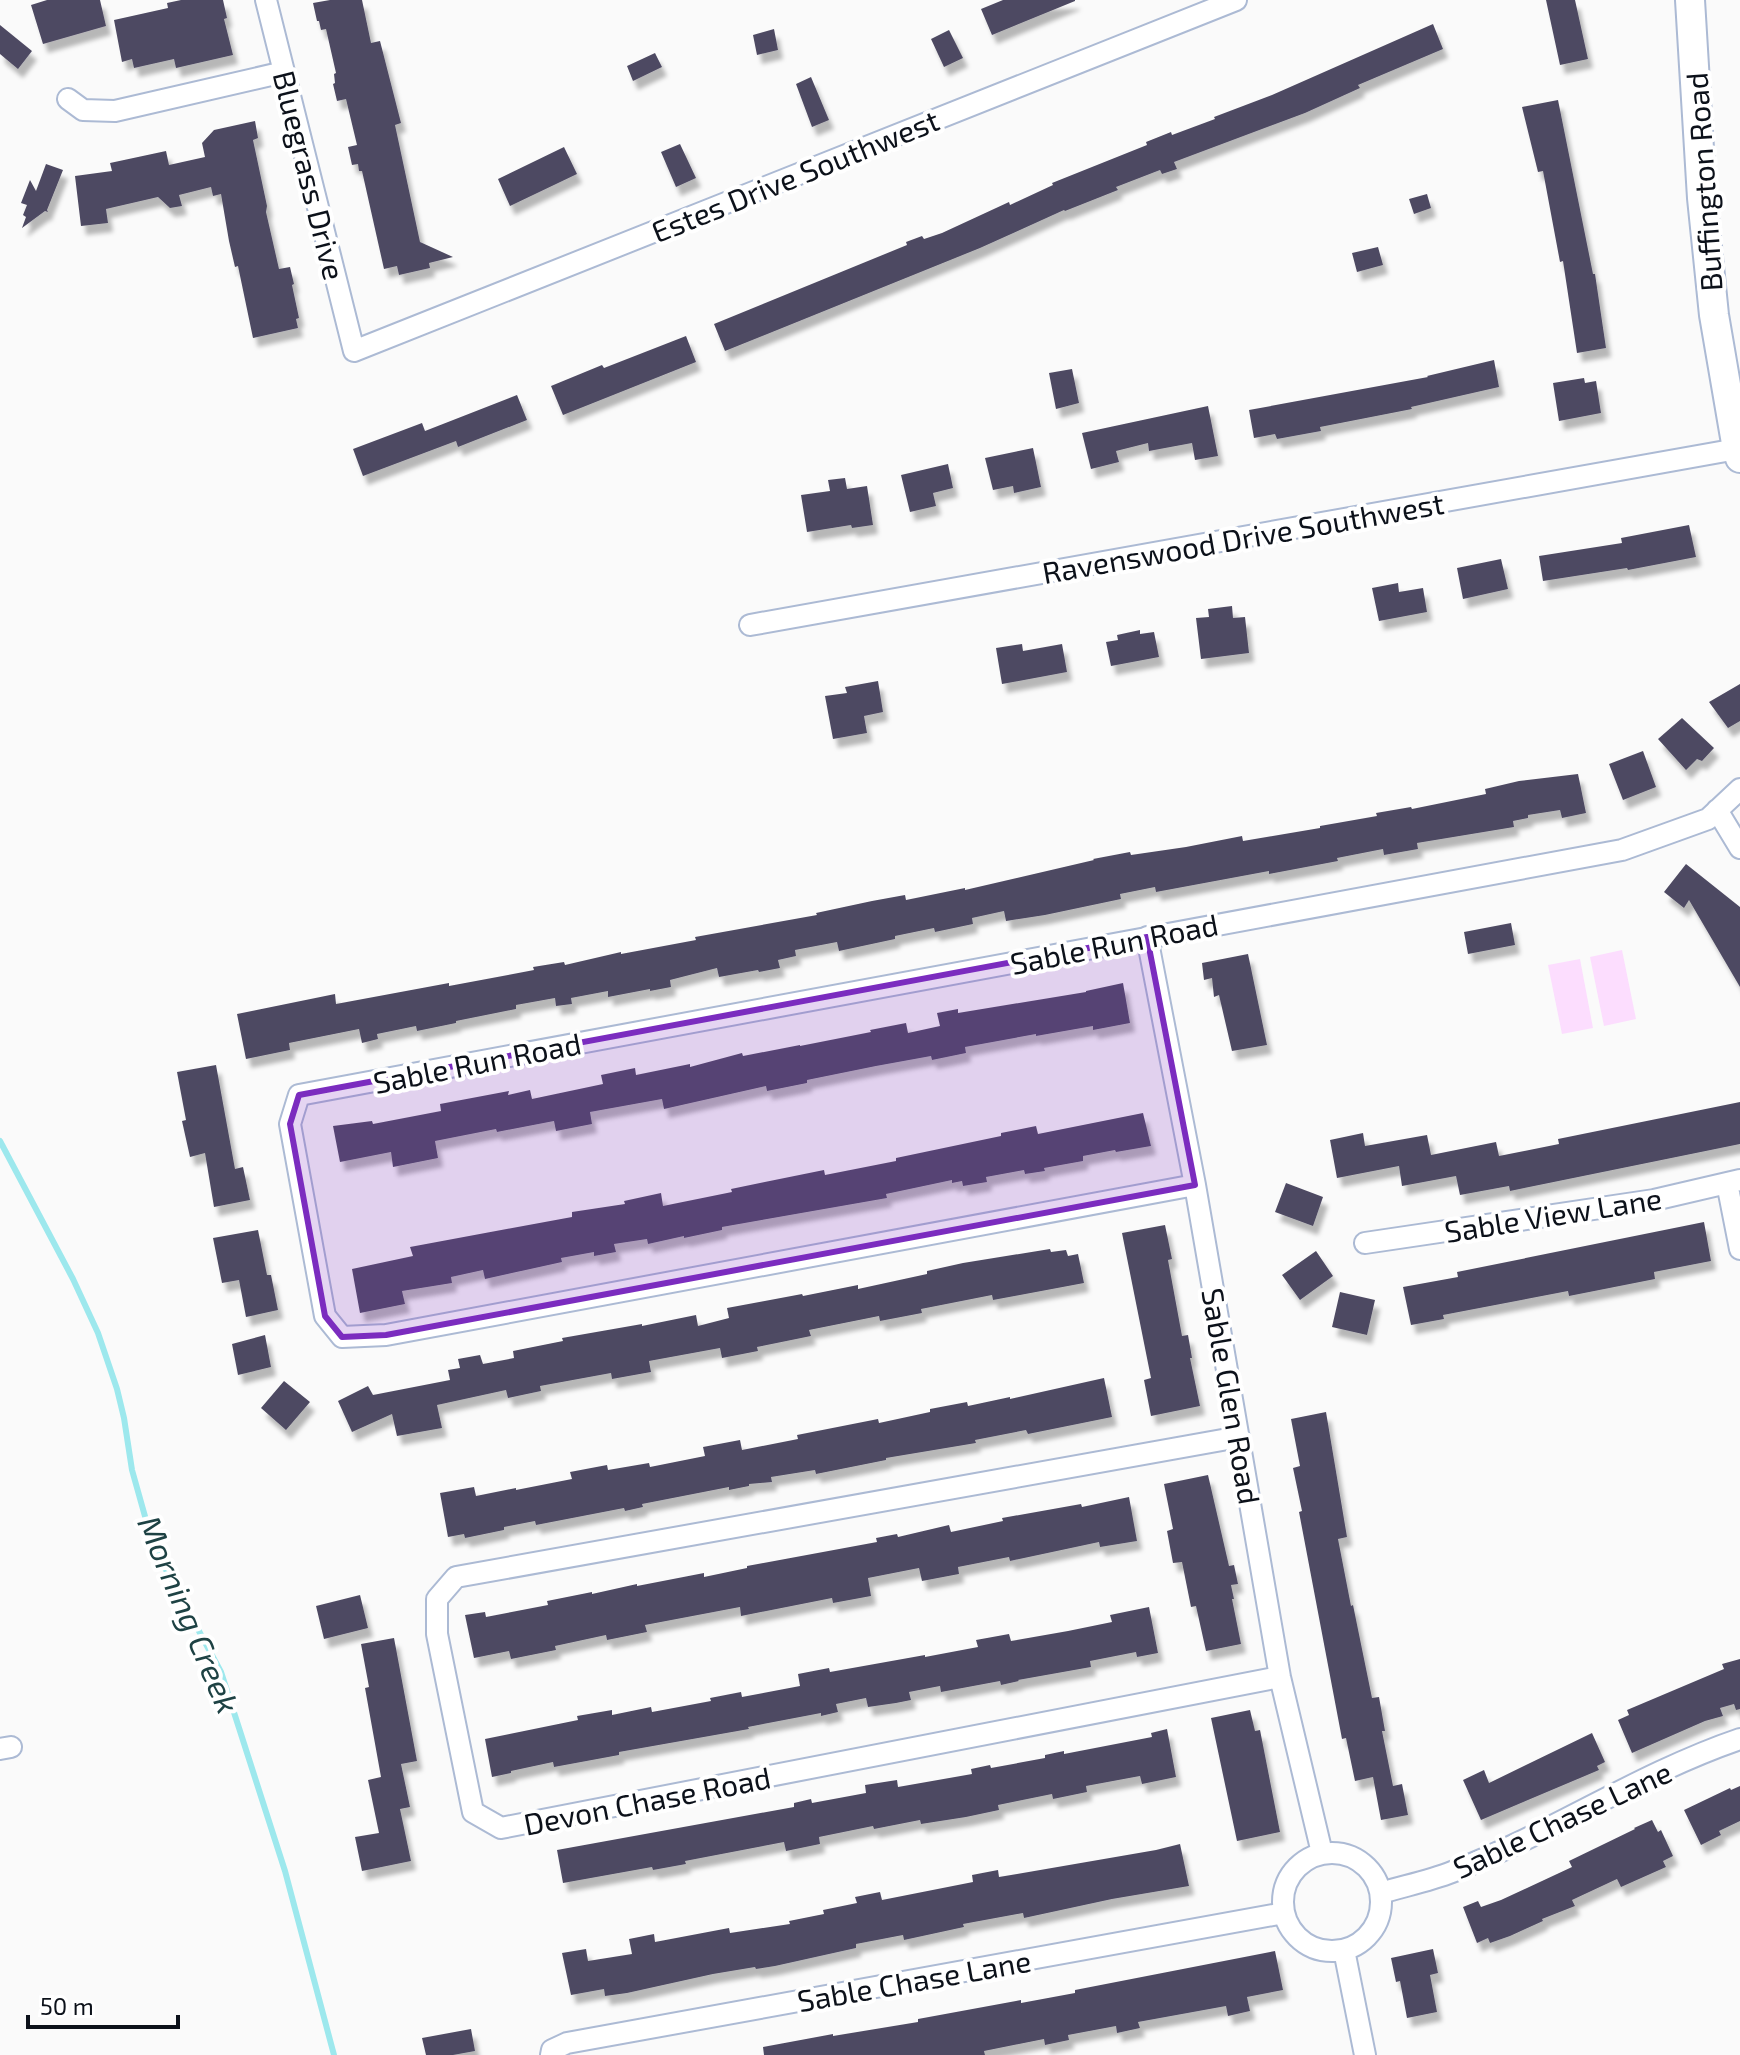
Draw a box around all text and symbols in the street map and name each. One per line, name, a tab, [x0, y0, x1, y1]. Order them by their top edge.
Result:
street label: Bluegrass Drive	[267, 67, 353, 283]
street label: Buffington Road	[1677, 71, 1729, 293]
street label: Estes Drive Southwest	[646, 101, 944, 249]
street label: Ravenswood Drive Southwest	[1039, 484, 1447, 590]
street label: Sable Run Road	[1007, 905, 1221, 981]
street label: Sable Run Road	[370, 1024, 584, 1100]
street label: Sable View Lane	[1442, 1179, 1664, 1249]
street label: Sable Glen Road	[1195, 1285, 1269, 1507]
water label: Morning Creek	[130, 1510, 249, 1719]
street label: Sable Chase Lane	[1447, 1753, 1677, 1885]
street label: Devon Chase Road	[520, 1758, 774, 1842]
street label: Sable Chase Lane	[794, 1942, 1034, 2018]
scale bar	[28, 1979, 178, 2029]
text: 50 m	[40, 1991, 94, 2020]

